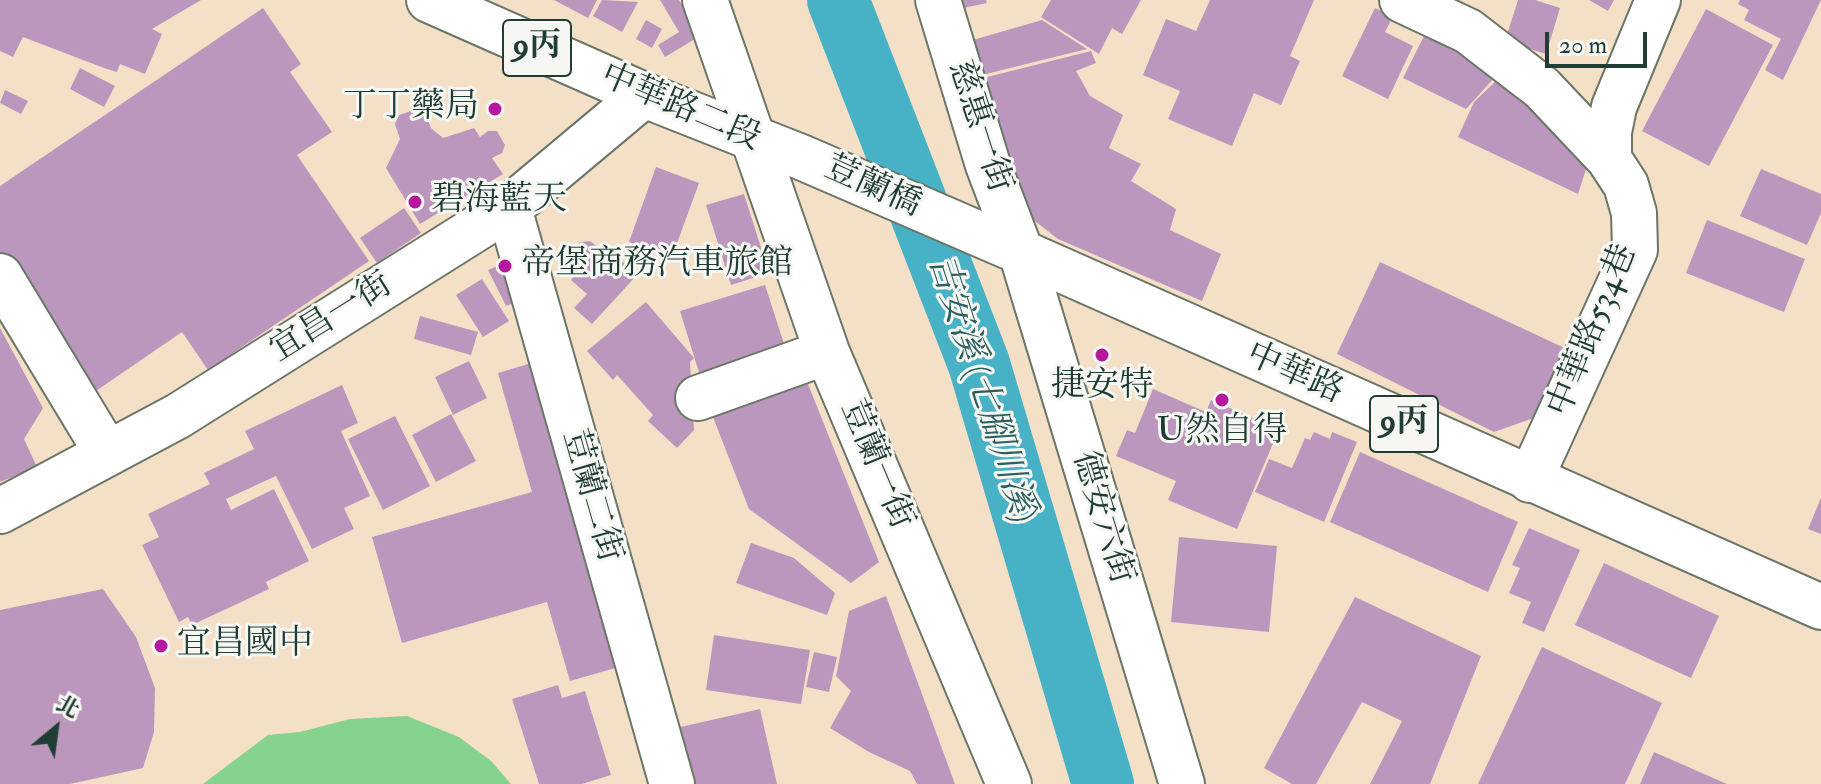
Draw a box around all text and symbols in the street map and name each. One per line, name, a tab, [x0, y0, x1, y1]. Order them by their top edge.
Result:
scale bar	[1549, 16, 1651, 66]
road number: 9丙	[503, 20, 571, 76]
text: 20 m	[1559, 30, 1607, 61]
street label: 慈惠一街	[938, 56, 1018, 198]
street label: 中華路二段	[594, 57, 766, 161]
place label: 丁丁藥局	[343, 89, 479, 129]
marker: 丁丁藥局	[486, 100, 504, 118]
street label: 荳蘭橋	[817, 149, 927, 227]
place label: 碧海藍天	[431, 182, 567, 222]
marker: 碧海藍天	[406, 193, 424, 211]
street label: 中華路534巷	[1541, 239, 1647, 423]
place label: 帝堡商務汽車旅館	[521, 246, 793, 286]
water label: 吉安溪 (七腳川溪)	[916, 250, 1044, 528]
marker: 帝堡商務汽車旅館	[496, 257, 514, 275]
street label: 宜昌一街	[264, 266, 400, 372]
street label: 中華路	[1239, 336, 1349, 414]
marker: 捷安特	[1093, 346, 1111, 364]
place label: 捷安特	[1051, 368, 1153, 408]
marker: U然自得	[1213, 391, 1231, 409]
street label: 荳蘭一街	[830, 394, 920, 536]
road number: 9丙	[1370, 396, 1438, 452]
place label: U然自得	[1157, 413, 1287, 453]
street label: 荳蘭二街	[552, 425, 628, 567]
street label: 德安六街	[1062, 447, 1140, 589]
place label: 宜昌國中	[177, 626, 313, 666]
marker: 宜昌國中	[152, 637, 170, 655]
north arrow	[16, 688, 96, 768]
text: 北	[51, 689, 84, 725]

